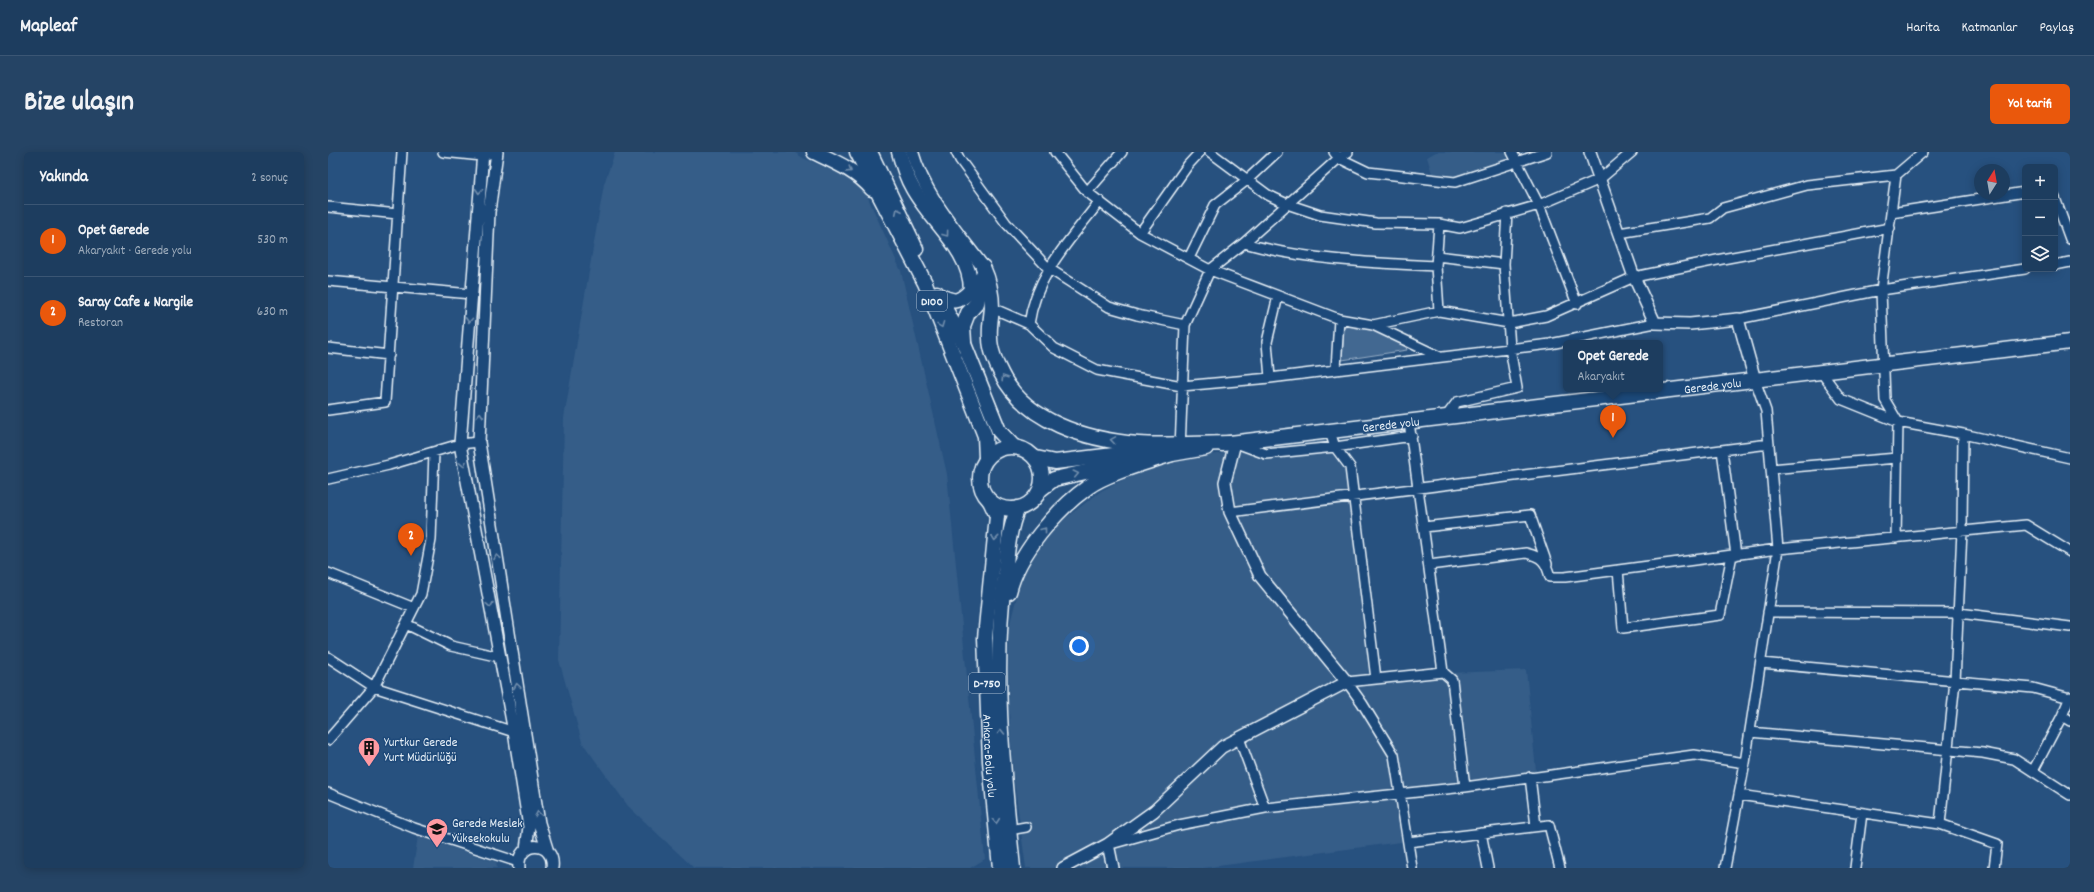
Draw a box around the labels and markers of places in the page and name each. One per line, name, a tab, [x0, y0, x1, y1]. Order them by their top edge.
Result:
pin: 1	[1600, 405, 1626, 438]
pin: 2	[398, 523, 424, 556]
place label: Yurtkur Gerede Yurt Müdürlüğü	[384, 734, 458, 768]
building icon: Yurtkur Gerede Yurt Müdürlüğü	[356, 735, 382, 768]
place label: Gerede Meslek Yüksekokulu	[452, 815, 523, 849]
school or university icon: Gerede Meslek Yüksekokulu	[424, 816, 450, 849]

